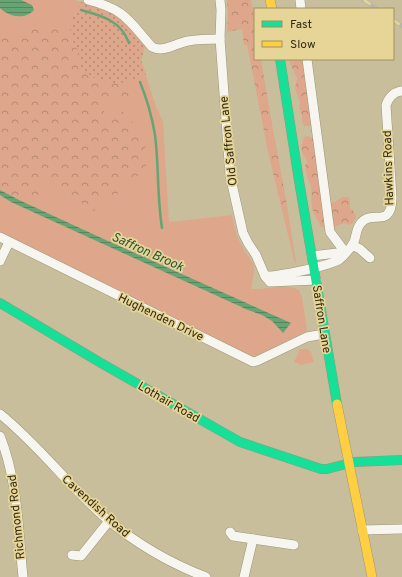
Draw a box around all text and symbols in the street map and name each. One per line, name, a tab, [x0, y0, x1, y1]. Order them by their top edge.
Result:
legend	[254, 8, 394, 60]
text: Fast	[290, 17, 312, 33]
text: Slow	[290, 37, 316, 53]
street label: Old Saffron Lane	[216, 95, 242, 187]
street label: Hawkins Road	[380, 130, 398, 206]
water label: Saffron Brook	[109, 230, 186, 276]
street label: Saffron Lane	[308, 284, 334, 354]
street label: Hughenden Drive	[115, 290, 206, 346]
street label: Lothair Road	[135, 379, 202, 427]
street label: Cavendish Road	[58, 472, 133, 542]
street label: Richmond Road	[5, 474, 29, 560]

